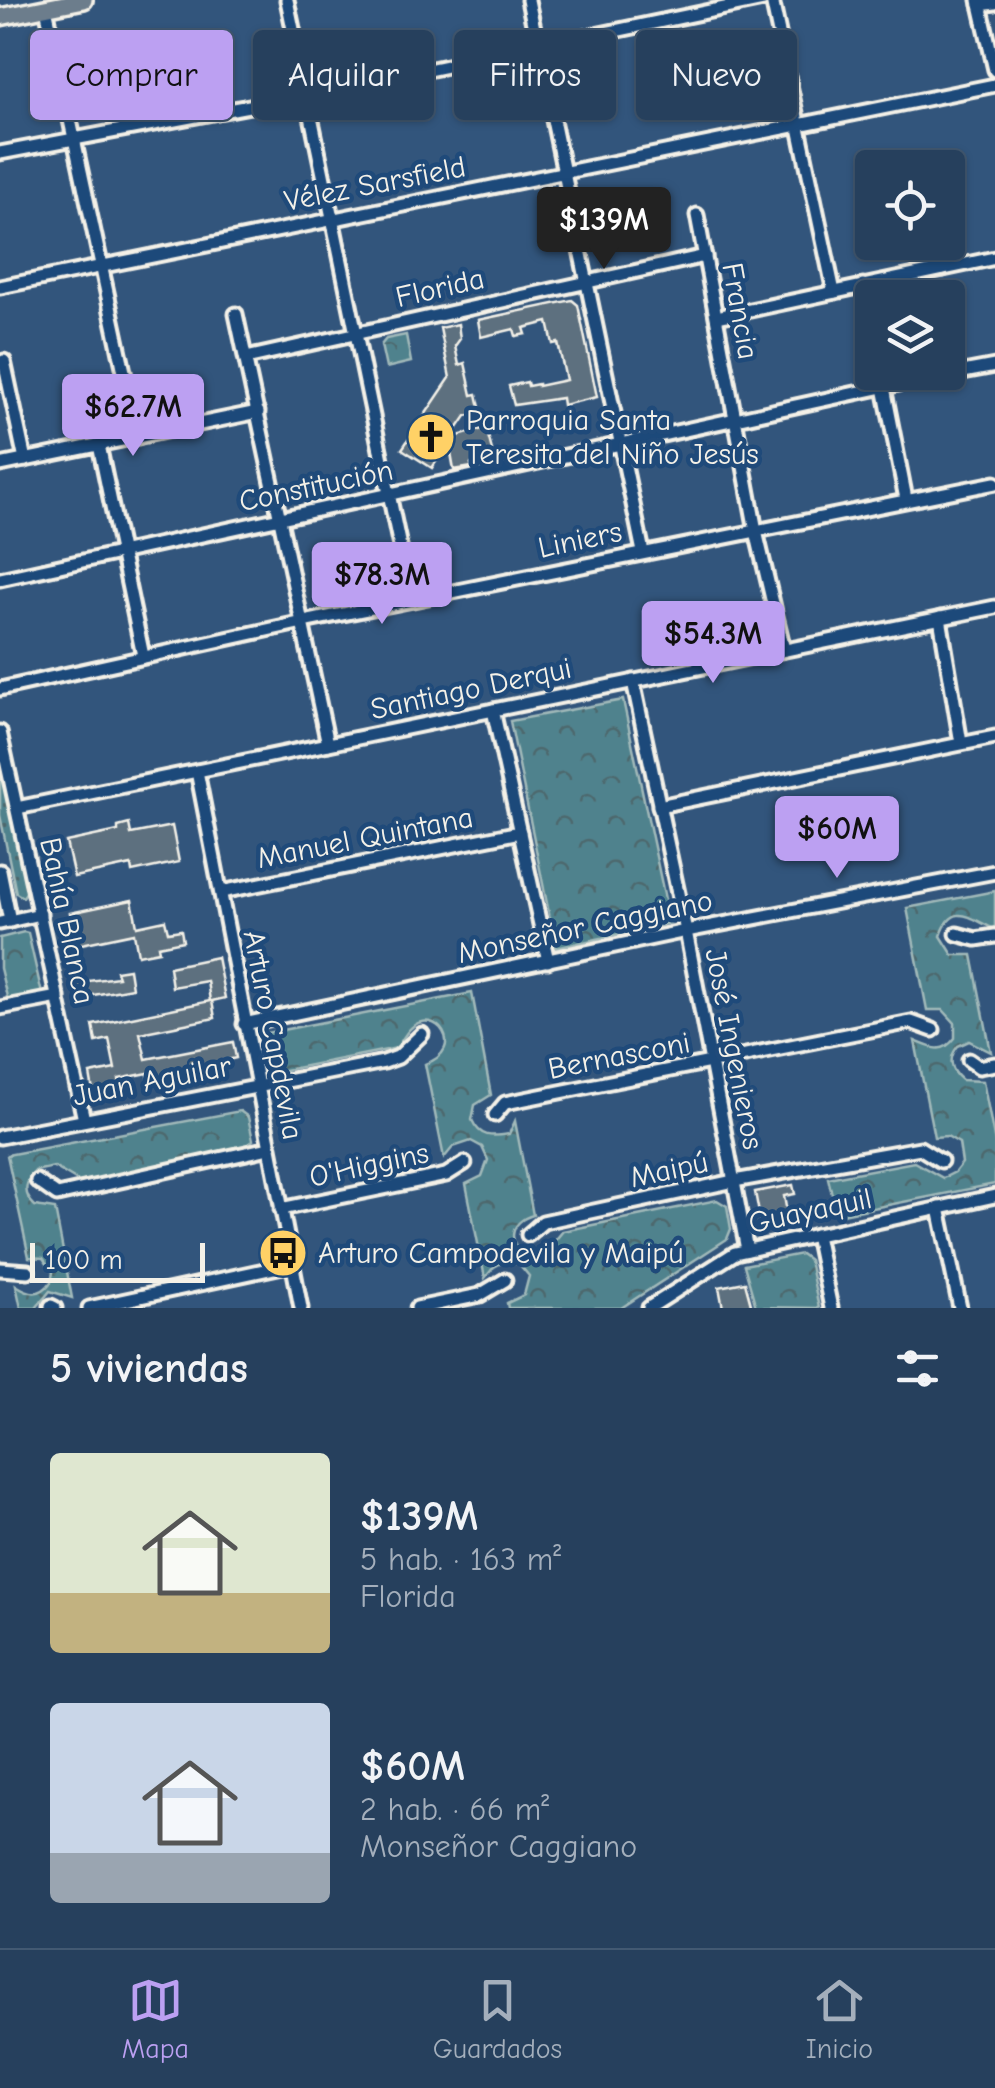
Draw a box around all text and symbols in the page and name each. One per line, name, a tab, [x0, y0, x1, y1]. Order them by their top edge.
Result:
chip: Comprar	[30, 30, 233, 120]
chip: Alquilar	[253, 30, 434, 120]
chip: Filtros	[454, 30, 616, 120]
chip: Nuevo	[636, 30, 797, 120]
street label: Vélez Sarsfield	[281, 149, 469, 219]
map controls	[855, 150, 965, 390]
button: locate	[855, 150, 965, 260]
pin: $139M	[534, 187, 674, 272]
text: $139M	[559, 201, 649, 238]
street label: Francia	[714, 260, 766, 362]
street label: Florida	[392, 261, 488, 315]
button: layers	[855, 280, 965, 390]
pin: $62.7M	[52, 374, 214, 459]
text: $62.7M	[84, 388, 182, 425]
place label: Parroquia Santa Teresita del Niño Jesús	[466, 403, 759, 472]
church icon: Parroquia Santa Teresita del Niño Jesús	[405, 411, 457, 463]
street label: Constitución	[236, 453, 396, 519]
street label: Liniers	[535, 514, 625, 566]
pin: $78.3M	[301, 542, 463, 627]
text: $78.3M	[334, 556, 430, 593]
pin: $54.3M	[632, 601, 794, 686]
text: $54.3M	[664, 615, 762, 652]
street label: Santiago Derqui	[367, 651, 575, 727]
pin: $60M	[778, 796, 896, 881]
street label: Manuel Quintana	[254, 800, 476, 876]
text: $60M	[797, 810, 877, 847]
street label: Bahía Blanca	[32, 834, 102, 1008]
street label: Monseñor Caggiano	[454, 883, 716, 971]
street label: Arturo Capdevila	[236, 927, 310, 1143]
street label: José Ingenieros	[697, 946, 771, 1152]
street label: Bernasconi	[545, 1025, 693, 1087]
street label: Juan Aguilar	[70, 1048, 234, 1113]
street label: O'Higgins	[306, 1135, 432, 1195]
street label: Maipú	[627, 1145, 711, 1195]
street label: Guayaquil	[745, 1181, 875, 1241]
bus stop icon: Arturo Campodevila y Maipú	[257, 1227, 309, 1279]
place label: Arturo Campodevila y Maipú	[318, 1236, 684, 1271]
scale bar	[30, 1238, 205, 1282]
text: 100 m	[45, 1244, 123, 1276]
icon: filters	[890, 1341, 945, 1396]
text: 5 viviendas	[50, 1344, 248, 1393]
text: $139M	[360, 1492, 478, 1541]
icon: home	[130, 1493, 250, 1613]
text: 5 hab. · 163 m²	[360, 1541, 561, 1578]
text: Florida	[360, 1578, 456, 1615]
text: $60M	[360, 1742, 465, 1791]
icon: home	[130, 1743, 250, 1863]
text: 2 hab. · 66 m²	[360, 1791, 549, 1828]
text: Monseñor Caggiano	[360, 1828, 637, 1865]
tab: Mapa	[122, 1973, 189, 2065]
tab: Guardados	[433, 1973, 562, 2065]
tab: Inicio	[806, 1973, 873, 2065]

